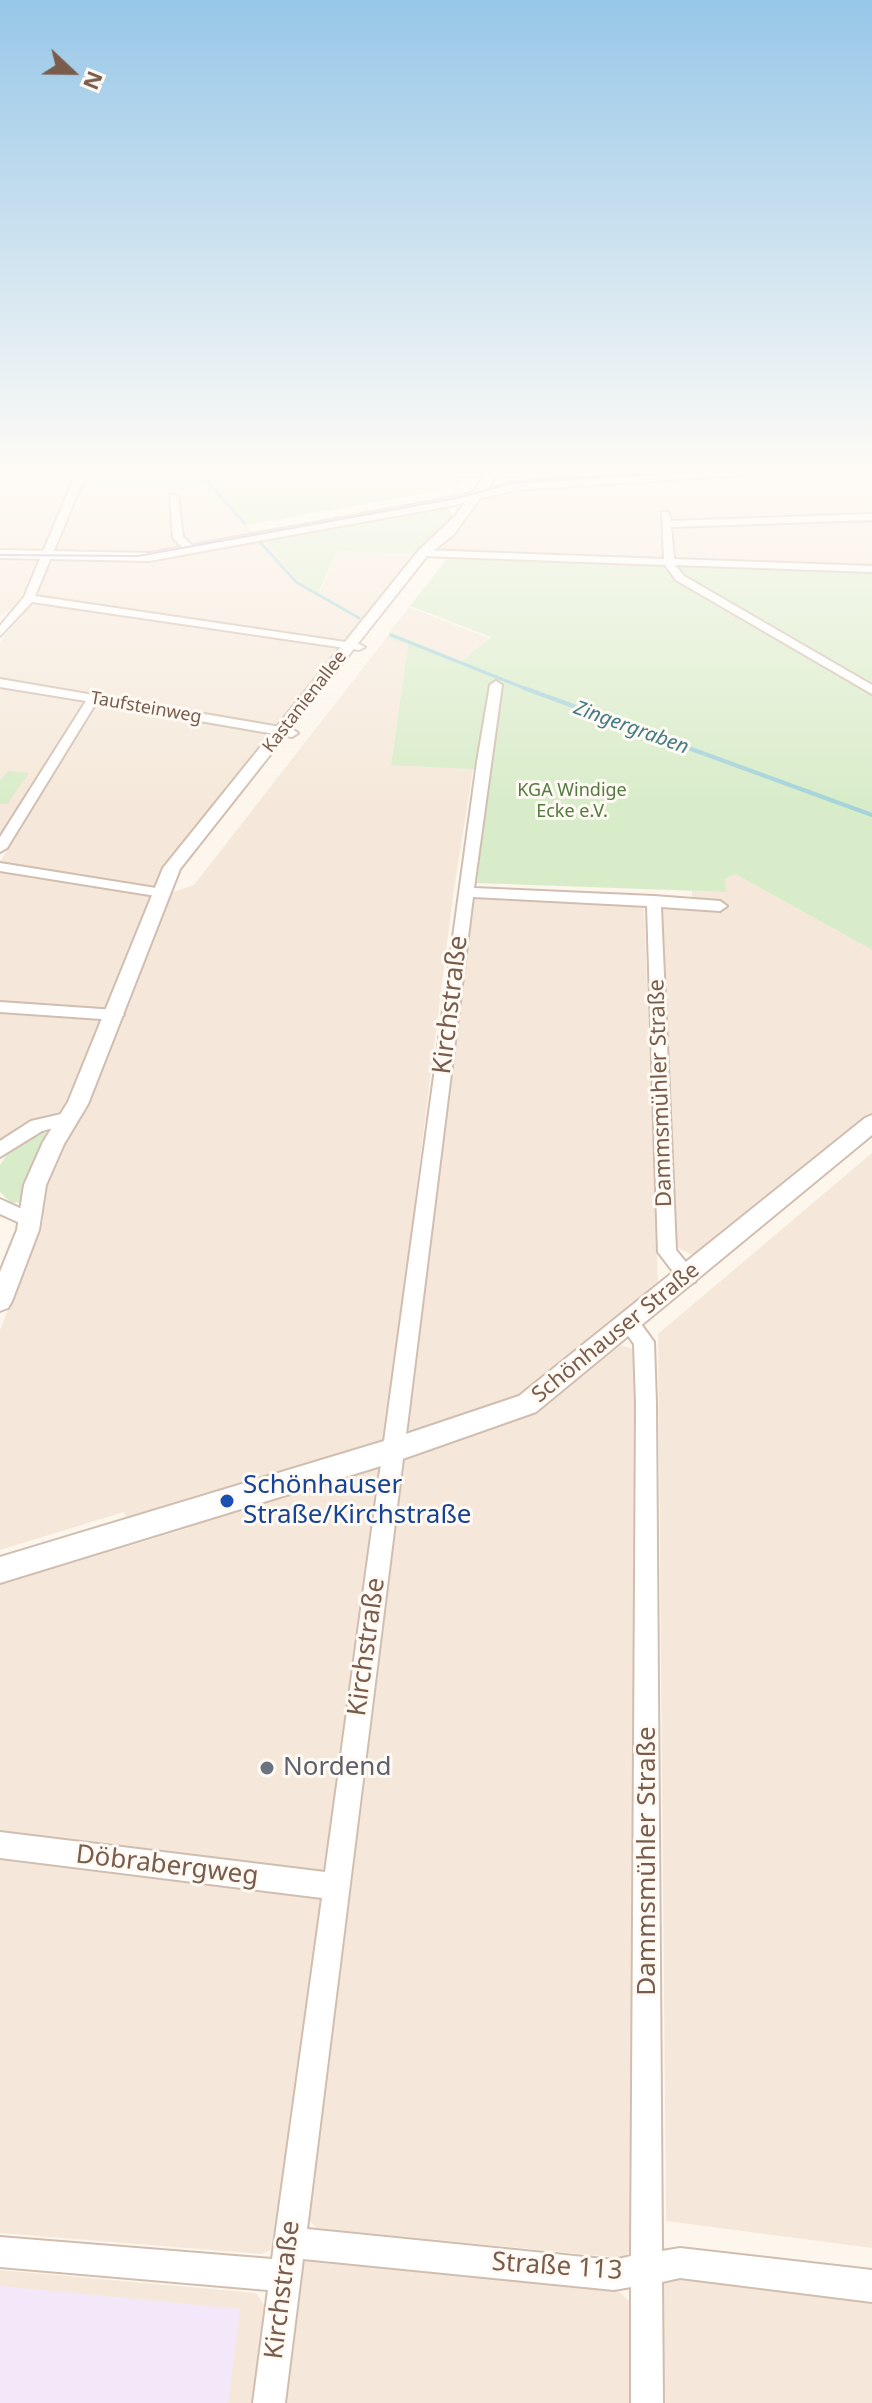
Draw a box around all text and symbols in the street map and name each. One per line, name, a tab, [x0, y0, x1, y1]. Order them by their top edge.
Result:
north arrow	[32, 32, 112, 112]
text: N	[77, 67, 112, 95]
street label: Kastanienallee	[259, 647, 351, 757]
street label: Taufsteinweg	[89, 688, 203, 728]
water label: Zingergraben	[570, 696, 692, 760]
park label: KGA Windige Ecke e.V.	[517, 780, 627, 822]
street label: Kirchstraße	[427, 934, 475, 1076]
street label: Dammsmühler Straße	[644, 979, 678, 1207]
street label: Schönhauser Straße	[527, 1257, 705, 1409]
place label: Schönhauser Straße/Kirchstraße	[243, 1470, 471, 1532]
marker: Schönhauser Straße/Kirchstraße	[218, 1492, 236, 1510]
street label: Kirchstraße	[342, 1576, 392, 1718]
street label: Dammsmühler Straße	[632, 1726, 664, 1996]
place label: Nordend	[283, 1752, 391, 1784]
marker: Nordend	[258, 1759, 276, 1777]
street label: Döbrabergweg	[74, 1839, 260, 1893]
street label: Kirchstraße	[259, 2219, 307, 2361]
street label: Straße 113	[491, 2247, 623, 2287]

